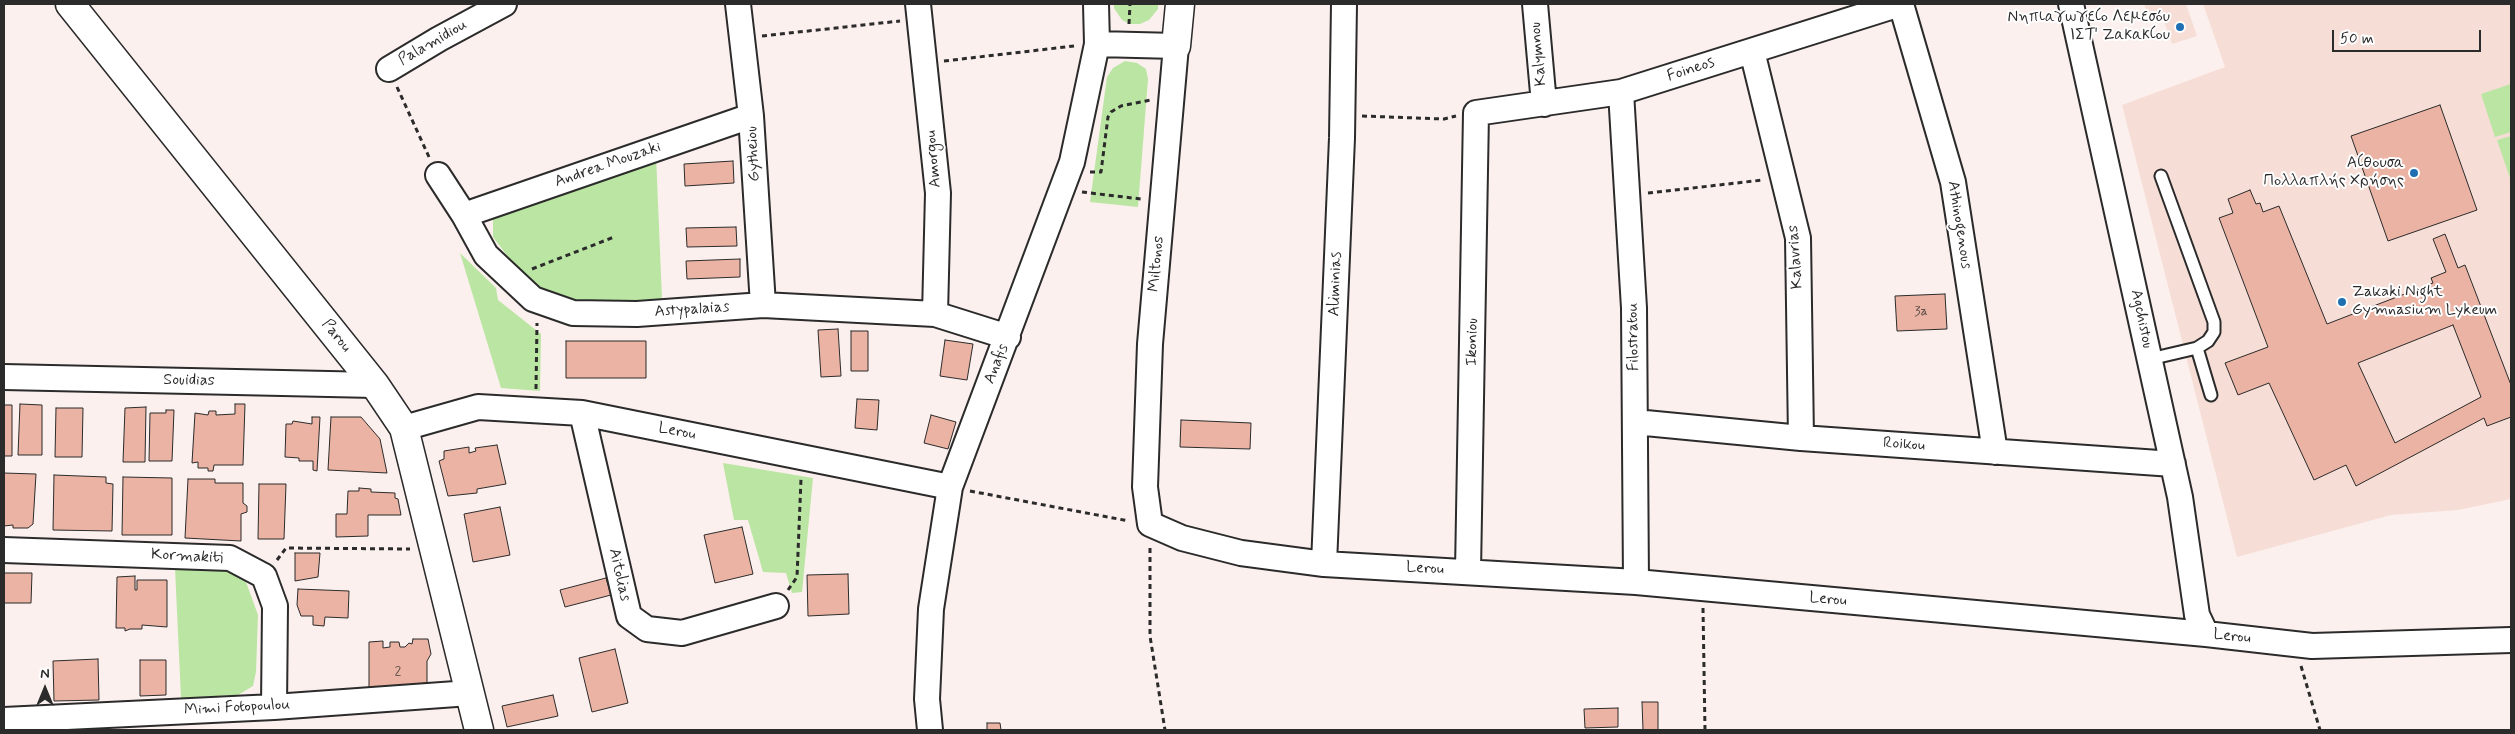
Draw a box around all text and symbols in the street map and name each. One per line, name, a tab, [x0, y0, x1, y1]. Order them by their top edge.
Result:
place label: Νηπιαγωγείο Λεμεσόυ ΙΣΤ' Ζακακίου	[2008, 8, 2170, 46]
street label: Palamidiou	[395, 16, 471, 70]
scale bar	[2335, 20, 2484, 52]
street label: Kalymnou	[1527, 21, 1551, 87]
marker: Νηπιαγωγείο Λεμεσόυ ΙΣΤ' Ζακακίου	[2174, 21, 2186, 33]
text: 50 m	[2340, 29, 2374, 49]
street label: Foineos	[1665, 53, 1717, 87]
street label: Gytheiou	[743, 126, 765, 182]
street label: Amorgou	[922, 129, 946, 189]
street label: Andrea Mouzaki	[552, 138, 664, 192]
place label: Αίθουσα Πολλαπλής Χρήσης	[2264, 154, 2404, 192]
marker: Αίθουσα Πολλαπλής Χρήσης	[2408, 167, 2420, 179]
street label: Athinogenous	[1943, 180, 1975, 270]
street label: Kalavrias	[1784, 224, 1808, 290]
street label: Miltonos	[1145, 235, 1169, 293]
street label: Aliminias	[1325, 251, 1347, 317]
place label: Zakaki Night Gymnasium Lykeum	[2352, 283, 2497, 321]
street label: Agchistou	[2125, 288, 2157, 350]
marker: Zakaki Night Gymnasium Lykeum	[2336, 296, 2348, 308]
street label: Astypalaias	[654, 298, 730, 322]
street label: Filostratou	[1624, 303, 1644, 371]
house number: 3a	[1914, 304, 1928, 320]
street label: Parou	[317, 315, 355, 357]
street label: Ikoniou	[1463, 318, 1483, 366]
street label: Anafis	[980, 341, 1014, 387]
street label: Souidias	[163, 371, 215, 391]
street label: Lerou	[657, 419, 697, 445]
street label: Roikou	[1882, 434, 1926, 456]
street label: Kormakiti	[151, 546, 223, 568]
street label: Aitolias	[604, 547, 634, 603]
street label: Lerou	[1406, 558, 1444, 580]
street label: Lerou	[1808, 589, 1848, 611]
street label: Lerou	[2212, 625, 2252, 649]
north arrow	[20, 664, 70, 714]
house number: 2	[395, 664, 401, 680]
text: N	[40, 665, 50, 683]
street label: Mimi Fotopoulou	[183, 696, 291, 720]

